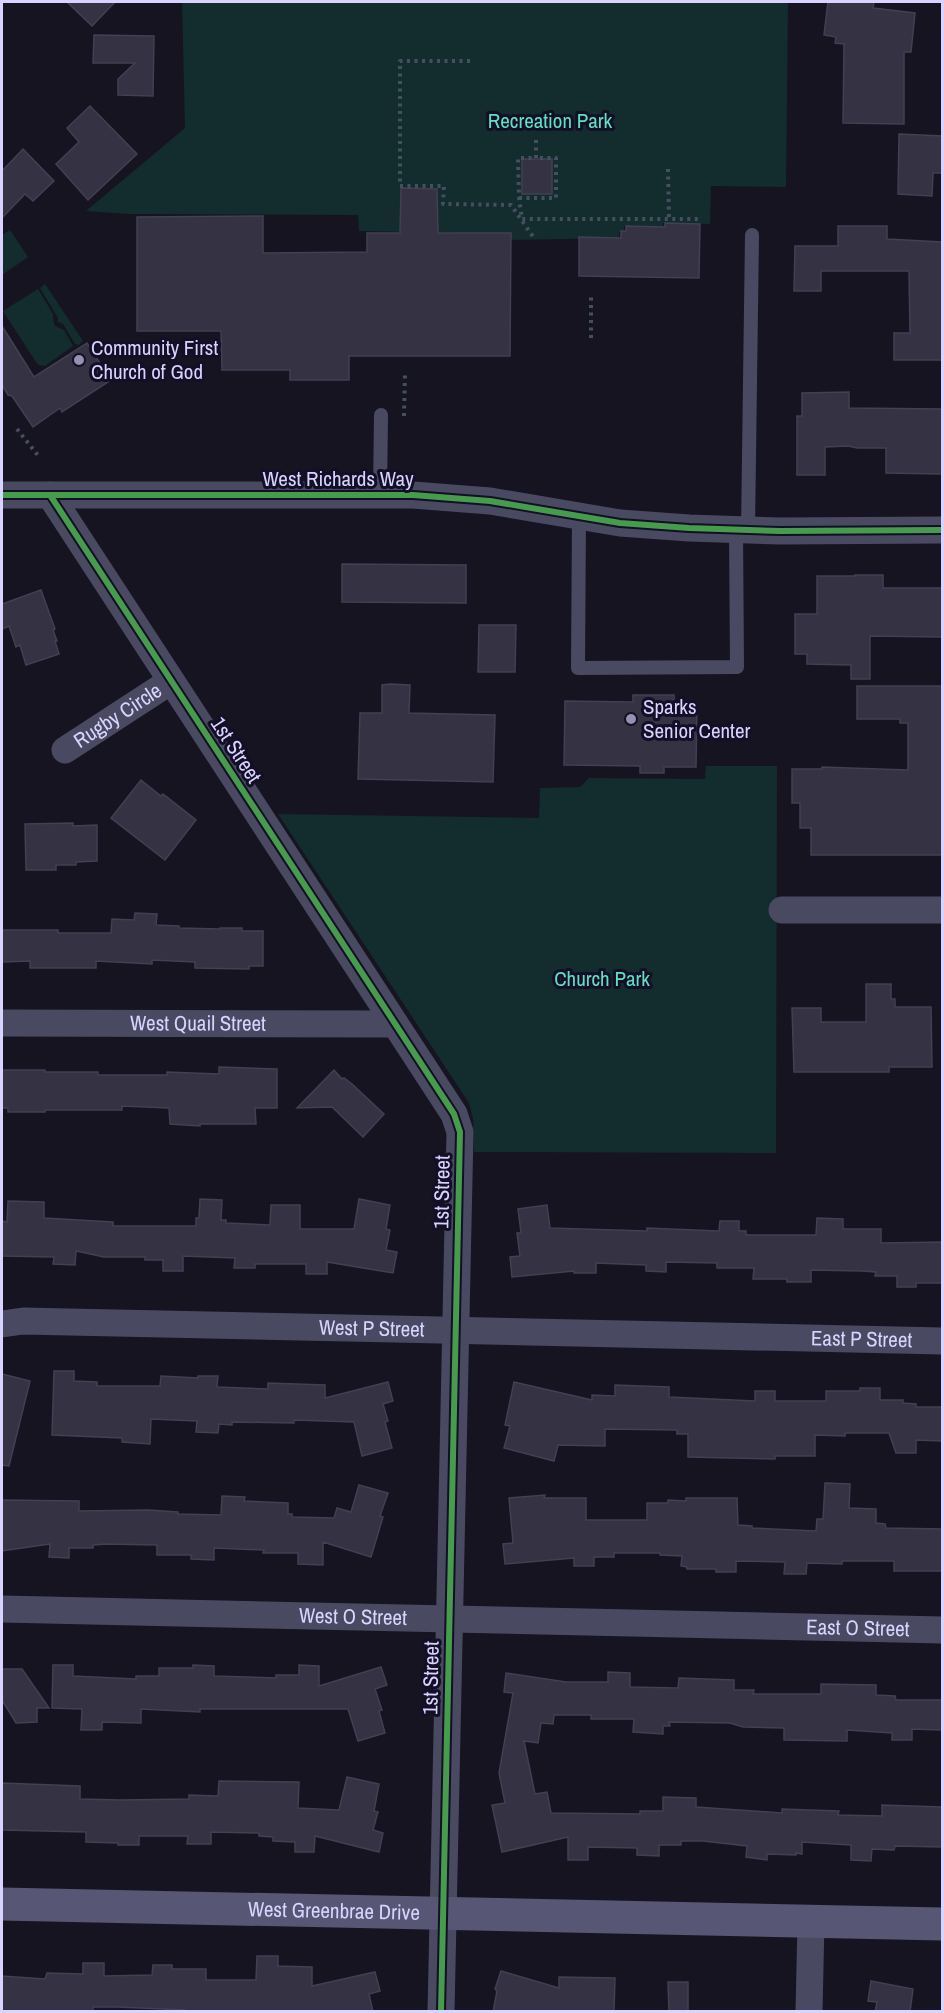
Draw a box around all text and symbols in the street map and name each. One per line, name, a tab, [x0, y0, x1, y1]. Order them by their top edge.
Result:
park label: Recreation Park	[488, 106, 613, 135]
place label: Community First Church of God	[91, 333, 218, 386]
marker: Community First Church of God	[72, 353, 86, 367]
street label: West Richards Way	[262, 464, 414, 493]
street label: Rugby Circle	[68, 676, 167, 755]
place label: Sparks Senior Center	[643, 692, 750, 745]
street label: 1st Street	[204, 711, 269, 789]
marker: Sparks Senior Center	[624, 712, 638, 726]
park label: Church Park	[554, 964, 650, 993]
street label: West Quail Street	[130, 1008, 266, 1038]
street label: 1st Street	[426, 1155, 457, 1229]
street label: West P Street	[319, 1312, 425, 1344]
street label: East P Street	[811, 1323, 913, 1354]
street label: West O Street	[299, 1601, 407, 1632]
street label: East O Street	[806, 1612, 910, 1643]
street label: 1st Street	[415, 1641, 446, 1715]
street label: West Greenbrae Drive	[248, 1894, 420, 1927]

